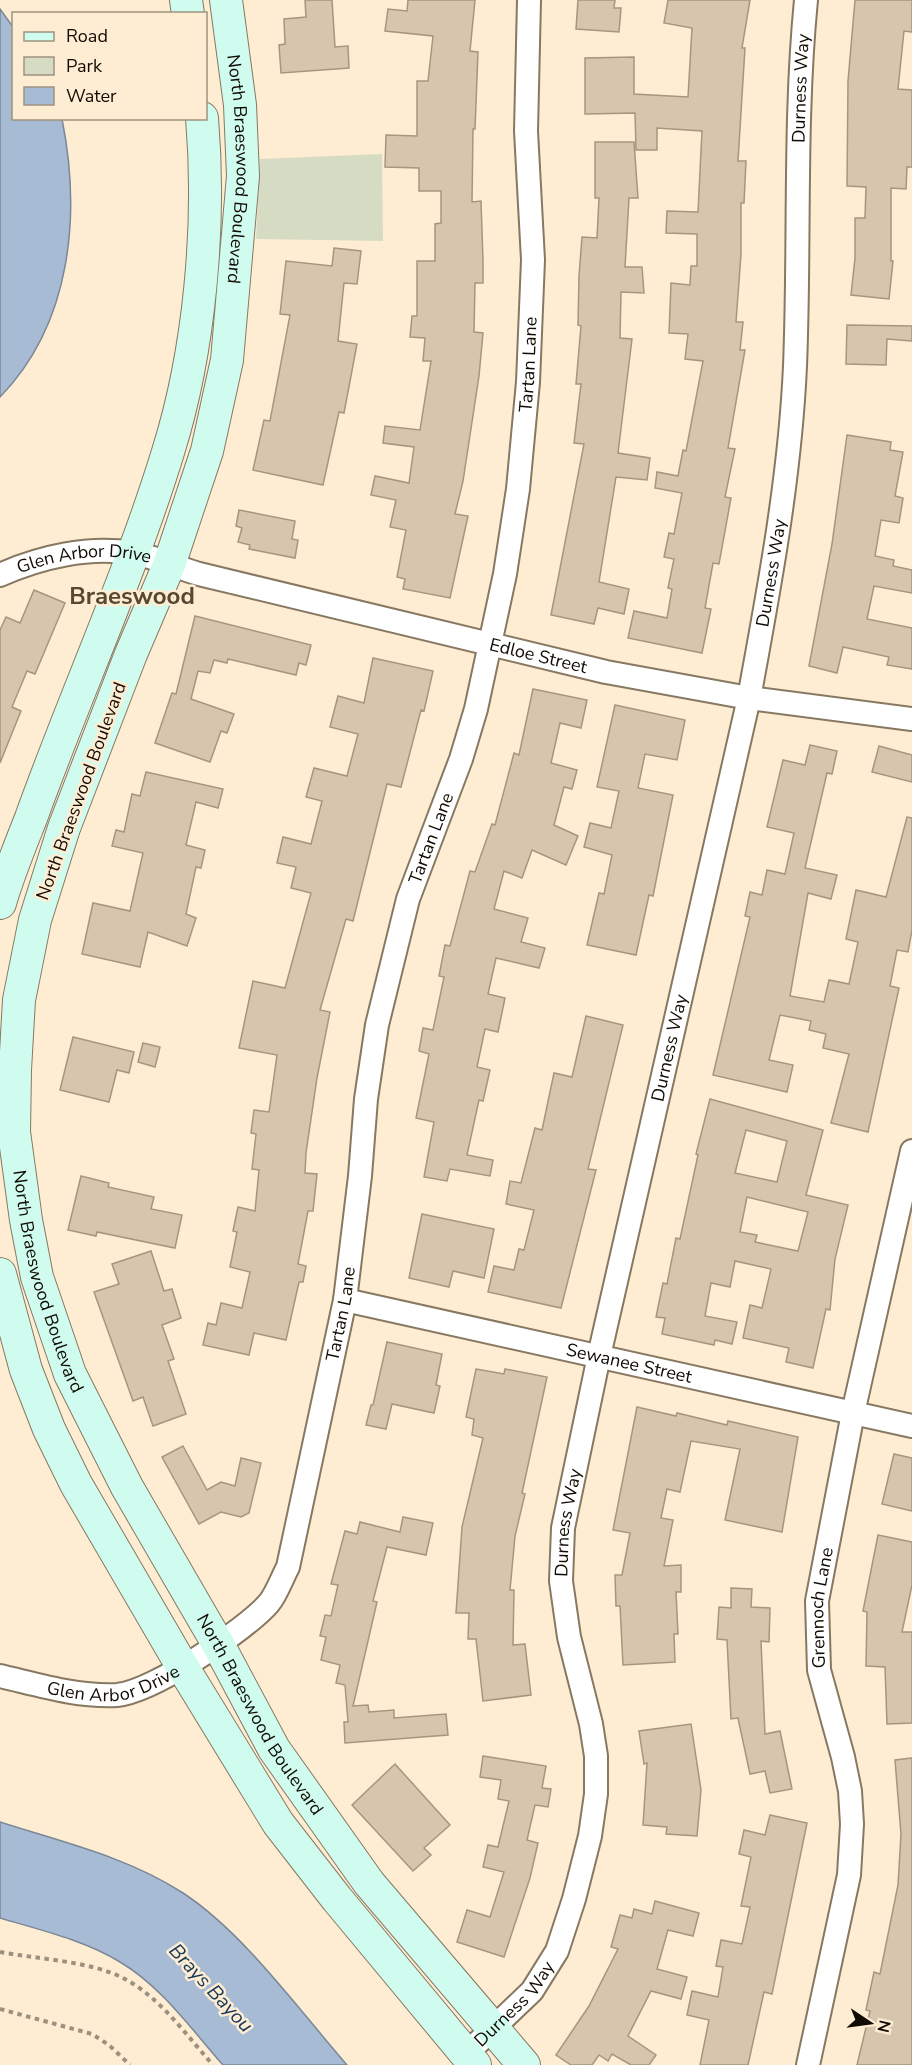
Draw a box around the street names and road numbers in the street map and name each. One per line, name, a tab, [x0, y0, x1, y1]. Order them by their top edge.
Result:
street label: Durness Way	[786, 32, 815, 143]
street label: North Braeswood Boulevard	[221, 53, 255, 285]
street label: Tartan Lane	[513, 316, 543, 413]
street label: Durness Way	[750, 516, 792, 629]
street label: Glen Arbor Drive	[13, 539, 154, 579]
street label: Edloe Street	[487, 632, 590, 679]
street label: North Braeswood Boulevard	[30, 679, 132, 903]
street label: Tartan Lane	[403, 789, 459, 887]
street label: Durness Way	[645, 991, 693, 1104]
street label: North Braeswood Boulevard	[7, 1168, 89, 1397]
street label: Tartan Lane	[320, 1265, 361, 1363]
street label: Sewanee Street	[564, 1338, 695, 1389]
street label: Durness Way	[549, 1466, 587, 1577]
street label: Grennoch Lane	[805, 1545, 839, 1669]
street label: North Braeswood Boulevard	[191, 1610, 329, 1820]
street label: Glen Arbor Drive	[45, 1659, 184, 1707]
street label: Durness Way	[469, 1956, 560, 2052]

